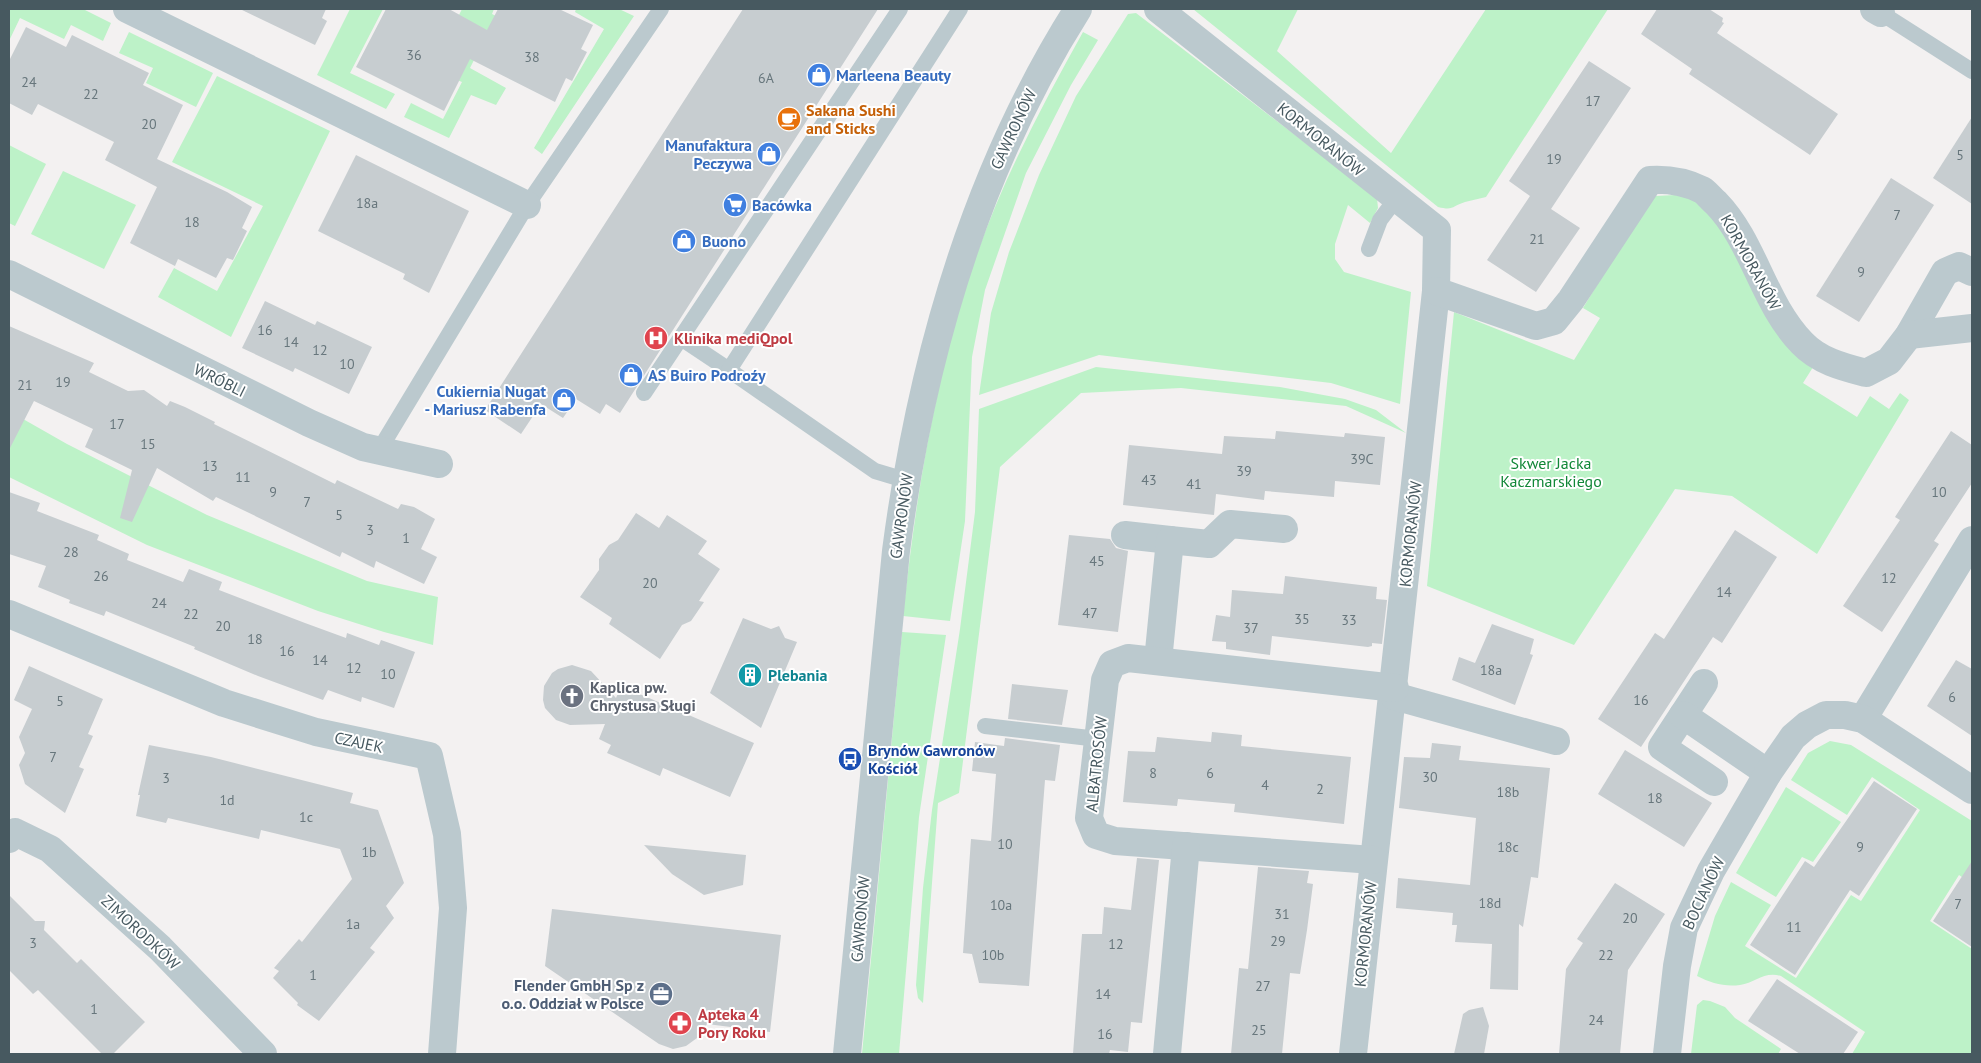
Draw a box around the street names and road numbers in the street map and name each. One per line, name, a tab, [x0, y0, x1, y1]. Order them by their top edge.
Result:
street label: GAWRONÓW	[986, 85, 1041, 172]
street label: KORMORANÓW	[1273, 98, 1369, 181]
street label: KORMORANÓW	[1717, 211, 1786, 314]
street label: WRÓBLI	[191, 359, 249, 401]
street label: GAWRONÓW	[885, 471, 917, 560]
street label: KORMORANÓW	[1395, 479, 1426, 588]
street label: ALBATROSÓW	[1081, 714, 1111, 813]
street label: CZAJEK	[333, 727, 386, 757]
street label: BOCIANÓW	[1677, 853, 1729, 933]
street label: GAWRONÓW	[846, 874, 874, 963]
street label: KORMORANÓW	[1350, 879, 1381, 988]
street label: ZIMORODKÓW	[98, 891, 185, 974]

